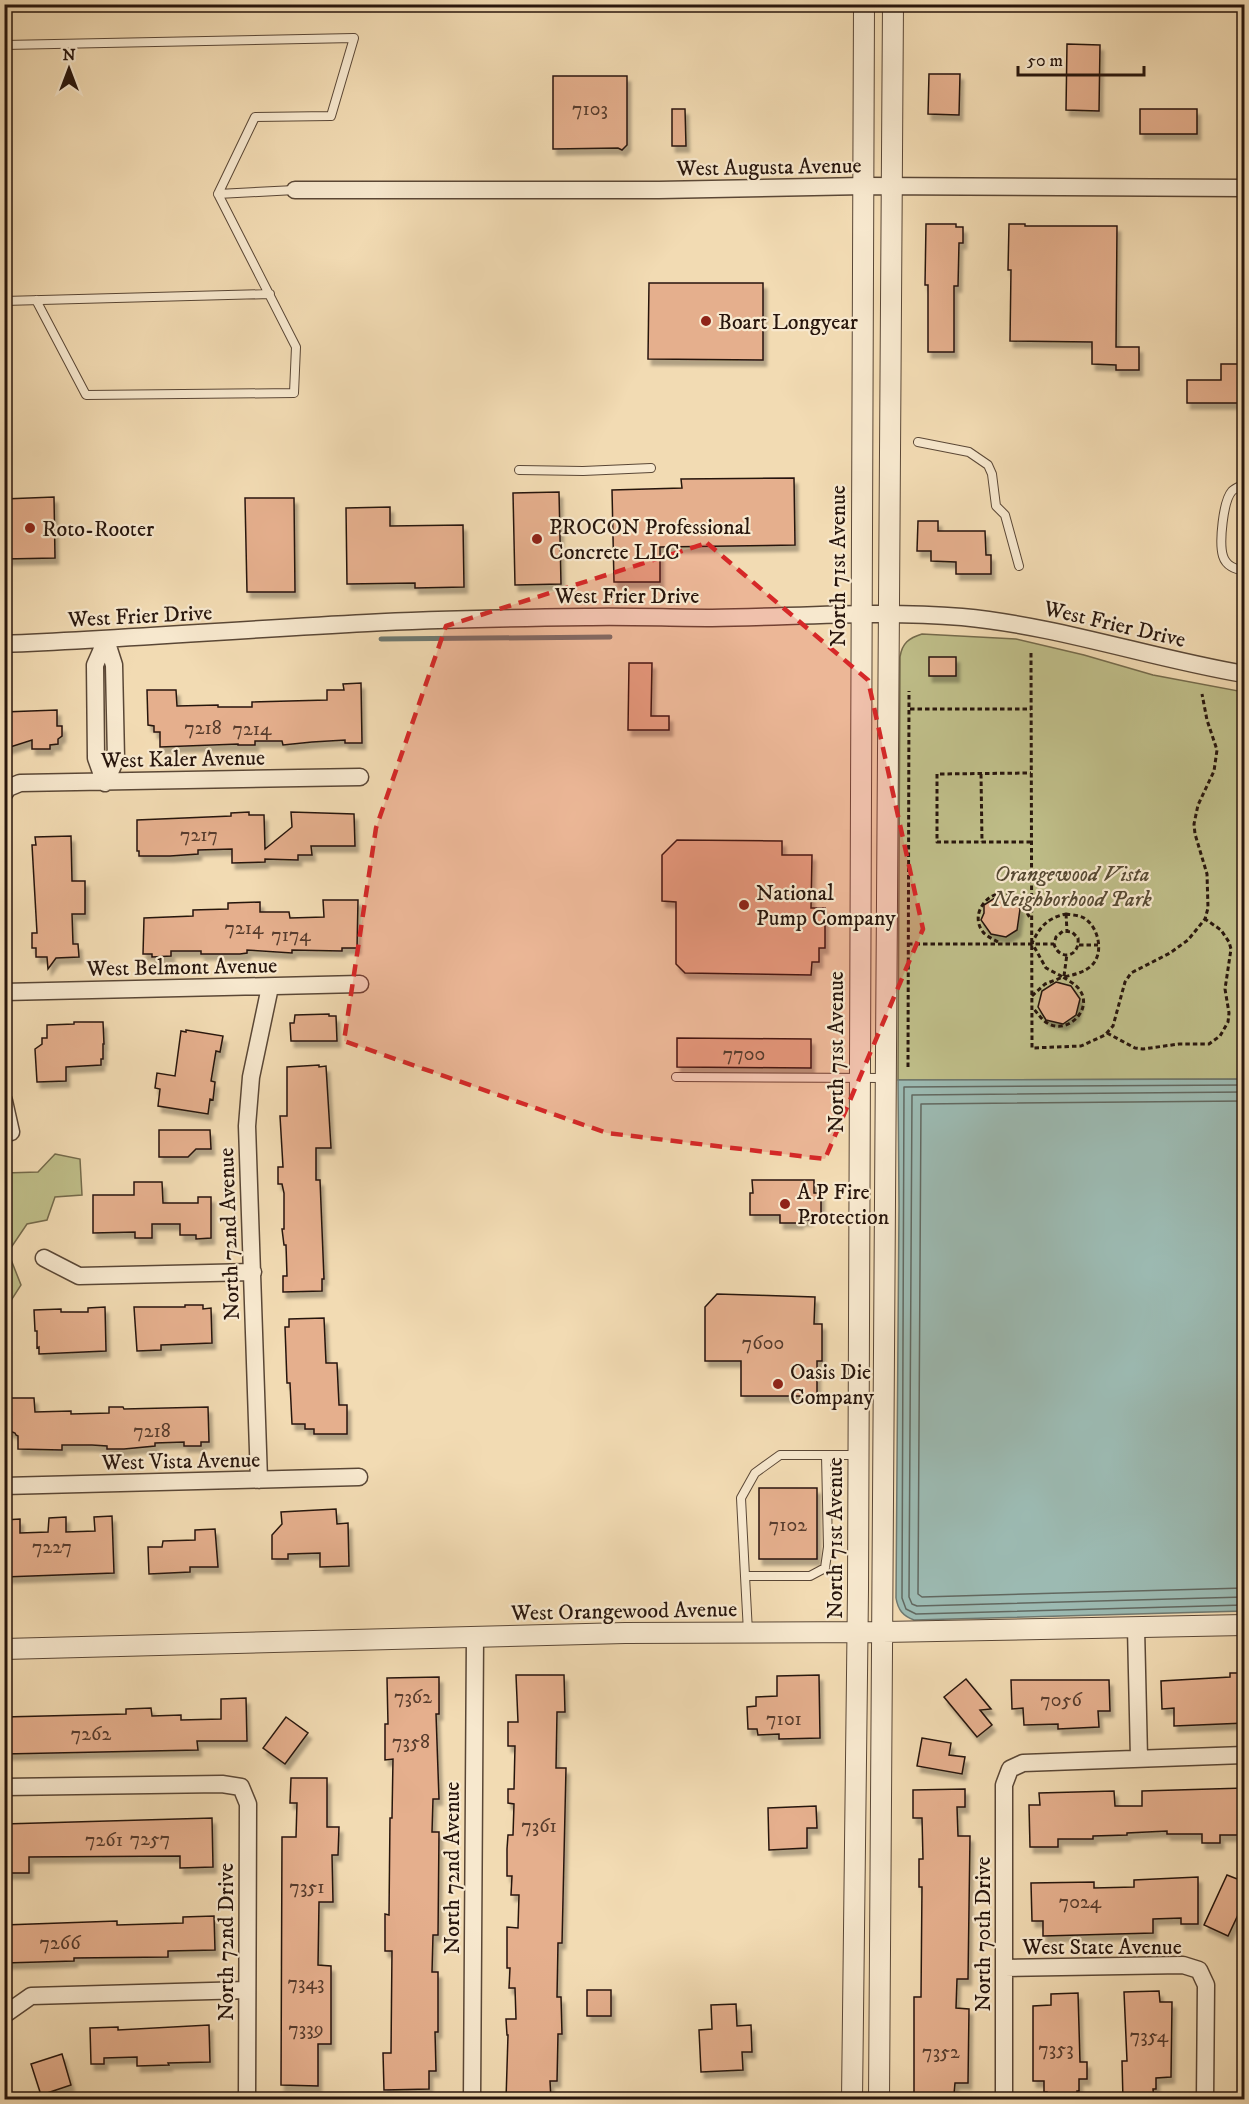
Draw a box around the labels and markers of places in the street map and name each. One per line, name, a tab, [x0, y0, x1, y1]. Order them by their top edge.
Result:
place label: Boart Longyear	[718, 309, 859, 336]
marker: Boart Longyear	[699, 314, 713, 328]
place label: PROCON Professional Concrete LLC	[549, 514, 751, 566]
place label: Roto-Rooter	[42, 516, 155, 543]
marker: Roto-Rooter	[23, 521, 37, 535]
marker: PROCON Professional Concrete LLC	[530, 532, 544, 546]
place label: National Pump Company	[756, 880, 896, 932]
marker: National Pump Company	[737, 898, 751, 912]
place label: A P Fire Protection	[797, 1179, 890, 1231]
marker: A P Fire Protection	[778, 1197, 792, 1211]
place label: Oasis Die Company	[790, 1359, 875, 1411]
marker: Oasis Die Company	[771, 1377, 785, 1391]

